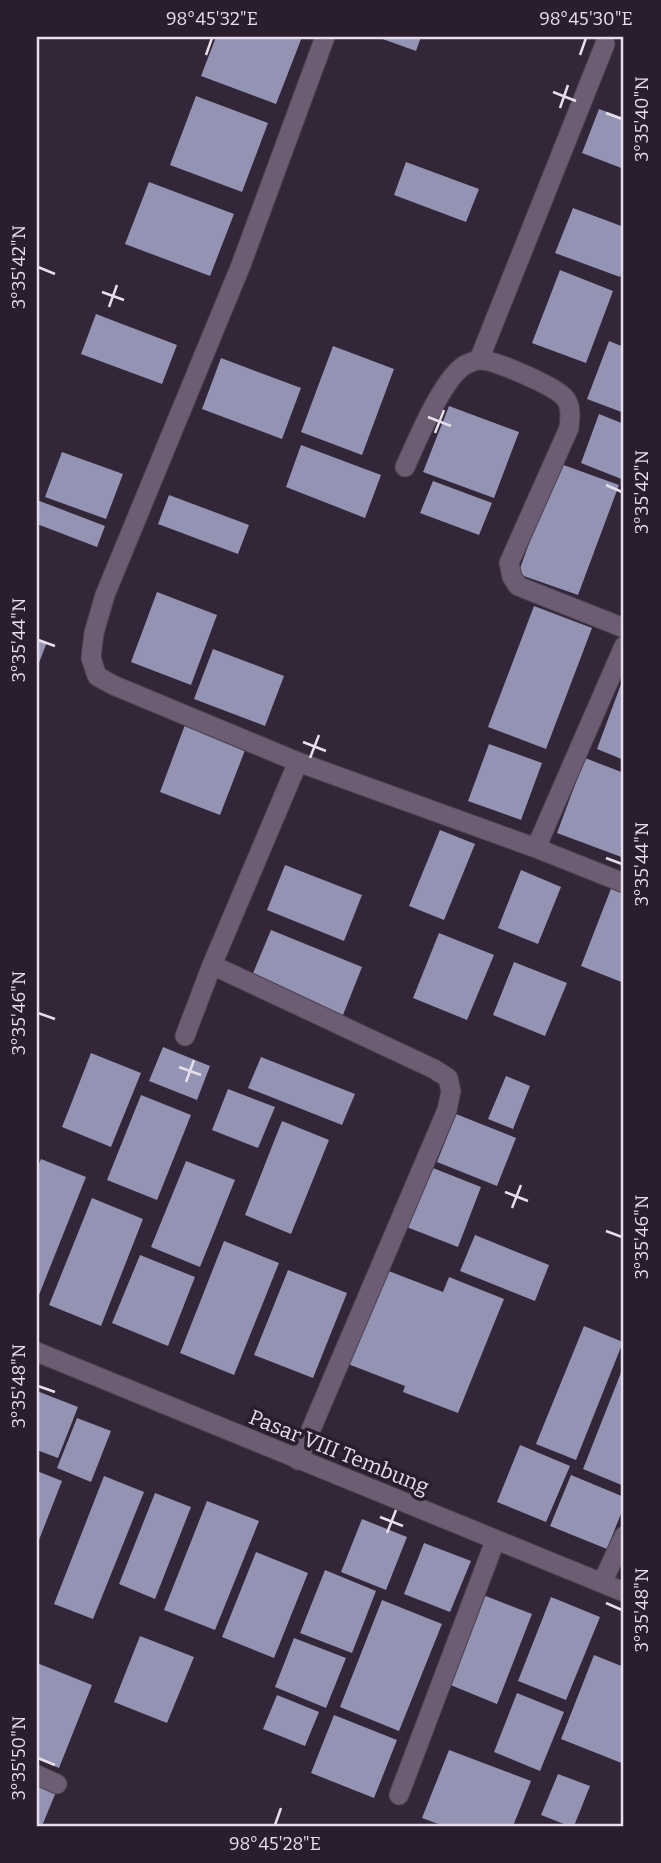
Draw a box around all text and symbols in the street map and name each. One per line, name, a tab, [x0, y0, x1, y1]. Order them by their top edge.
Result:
text: 98°45'32"E	[166, 8, 258, 30]
text: 98°45'30"E	[539, 8, 633, 30]
text: 3°35'40"N	[631, 76, 653, 162]
text: 3°35'42"N	[8, 225, 30, 309]
text: 3°35'42"N	[631, 450, 653, 534]
text: 3°35'44"N	[8, 598, 30, 682]
text: 3°35'44"N	[631, 822, 653, 906]
text: 3°35'46"N	[8, 971, 30, 1055]
text: 3°35'46"N	[631, 1195, 653, 1279]
text: 3°35'48"N	[8, 1344, 30, 1428]
street label: Pasar VIII Tembung	[245, 1404, 433, 1500]
text: 3°35'48"N	[631, 1568, 653, 1652]
text: 3°35'50"N	[8, 1716, 30, 1800]
text: 98°45'28"E	[229, 1833, 321, 1855]

